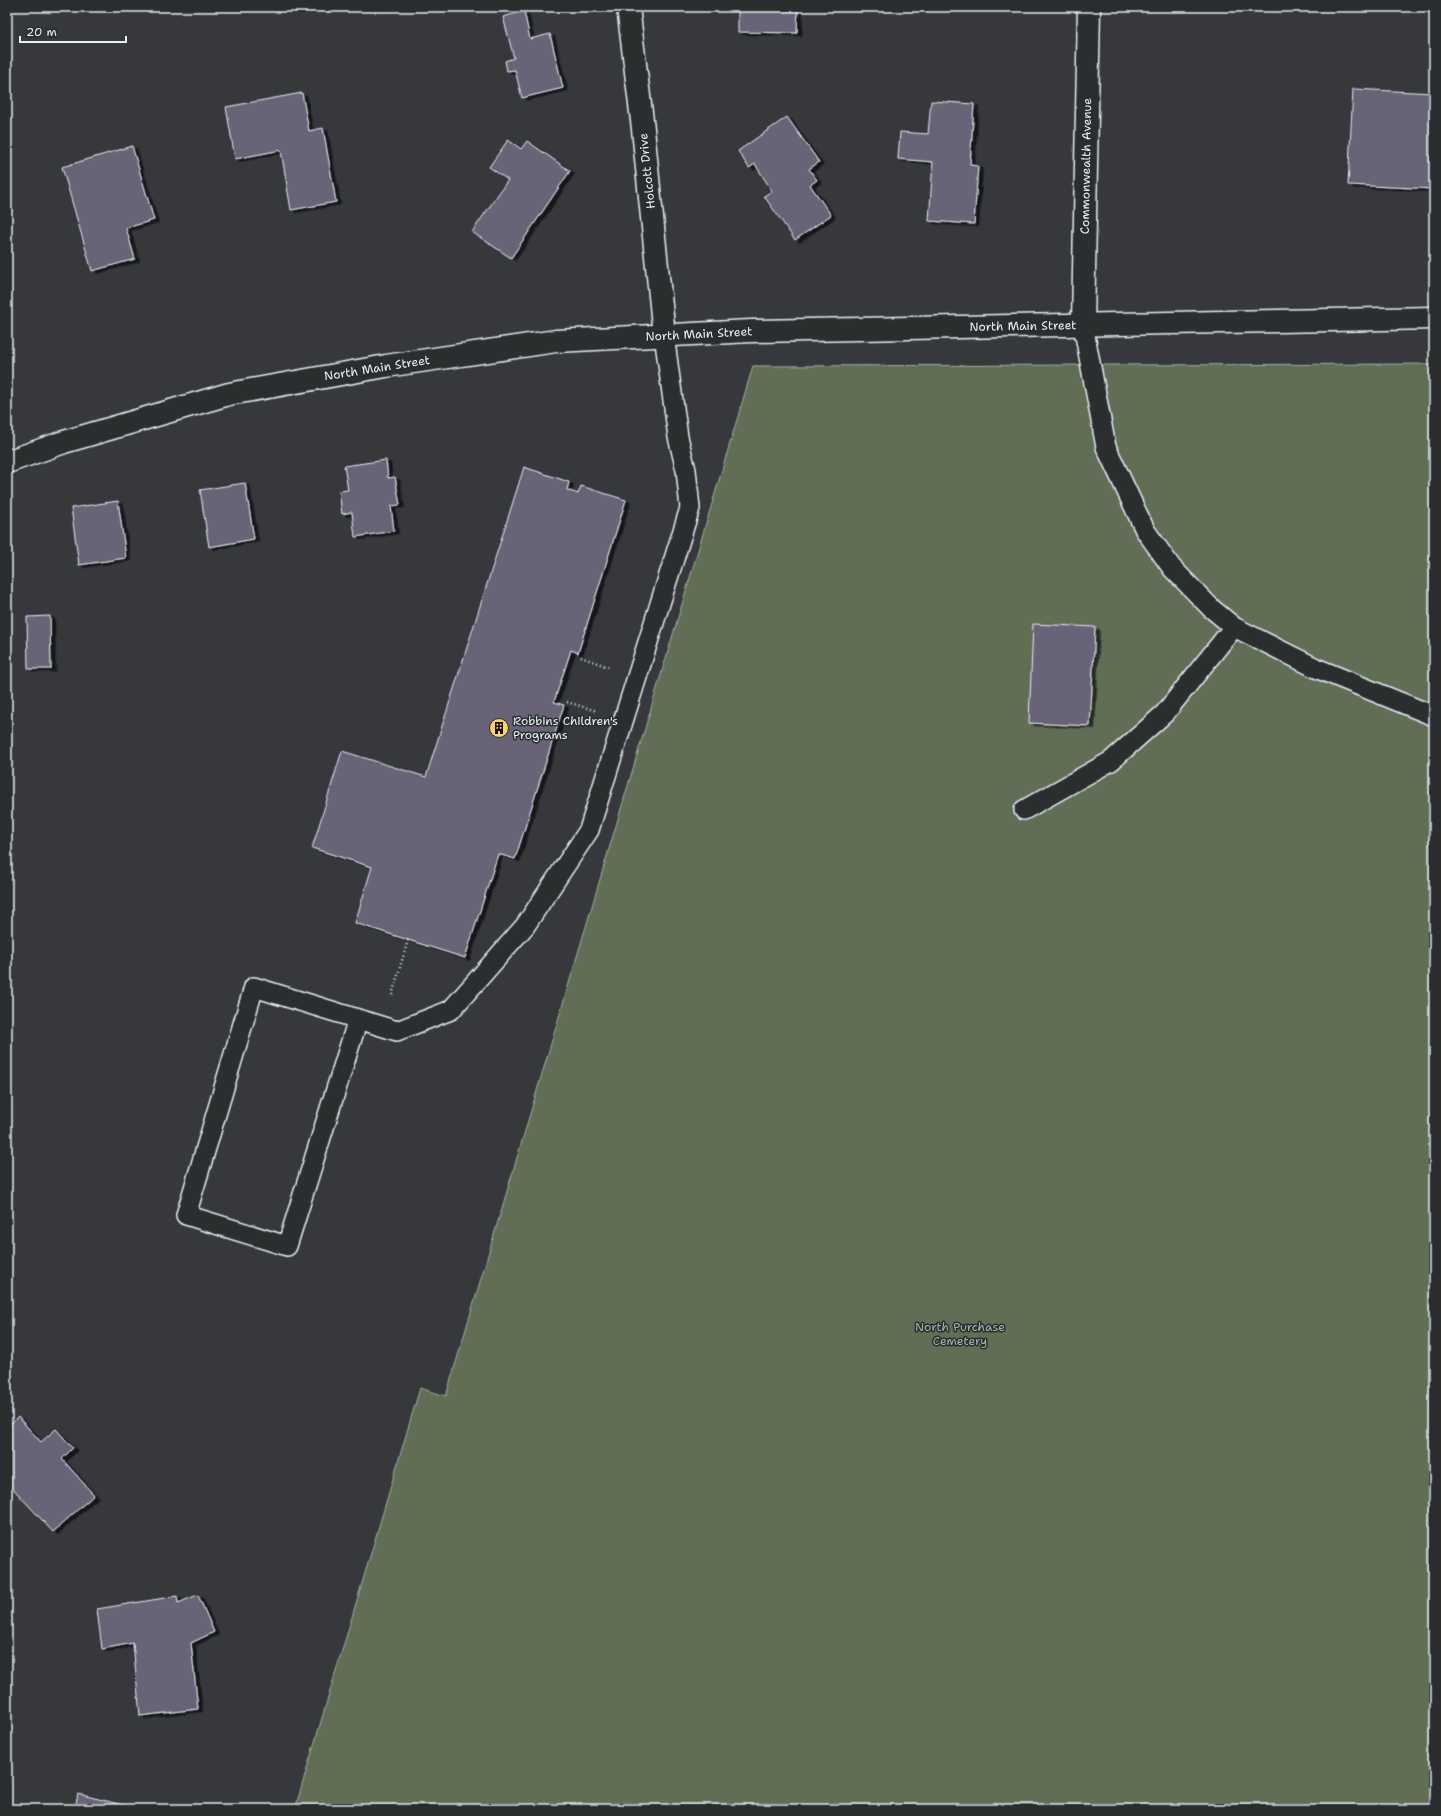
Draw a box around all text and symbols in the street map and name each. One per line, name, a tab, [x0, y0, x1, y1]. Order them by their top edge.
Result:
scale bar	[20, 18, 126, 44]
text: 20 m	[26, 24, 57, 40]
street label: Commonwealth Avenue	[1077, 98, 1095, 234]
street label: Holcott Drive	[635, 132, 659, 210]
street label: North Main Street	[969, 317, 1077, 335]
street label: North Main Street	[645, 323, 753, 345]
street label: North Main Street	[323, 352, 431, 384]
place label: Robbins Children's Programs	[513, 713, 618, 743]
building icon: Robbins Children's Programs	[488, 717, 510, 739]
park label: North Purchase Cemetery	[915, 1319, 1005, 1349]

